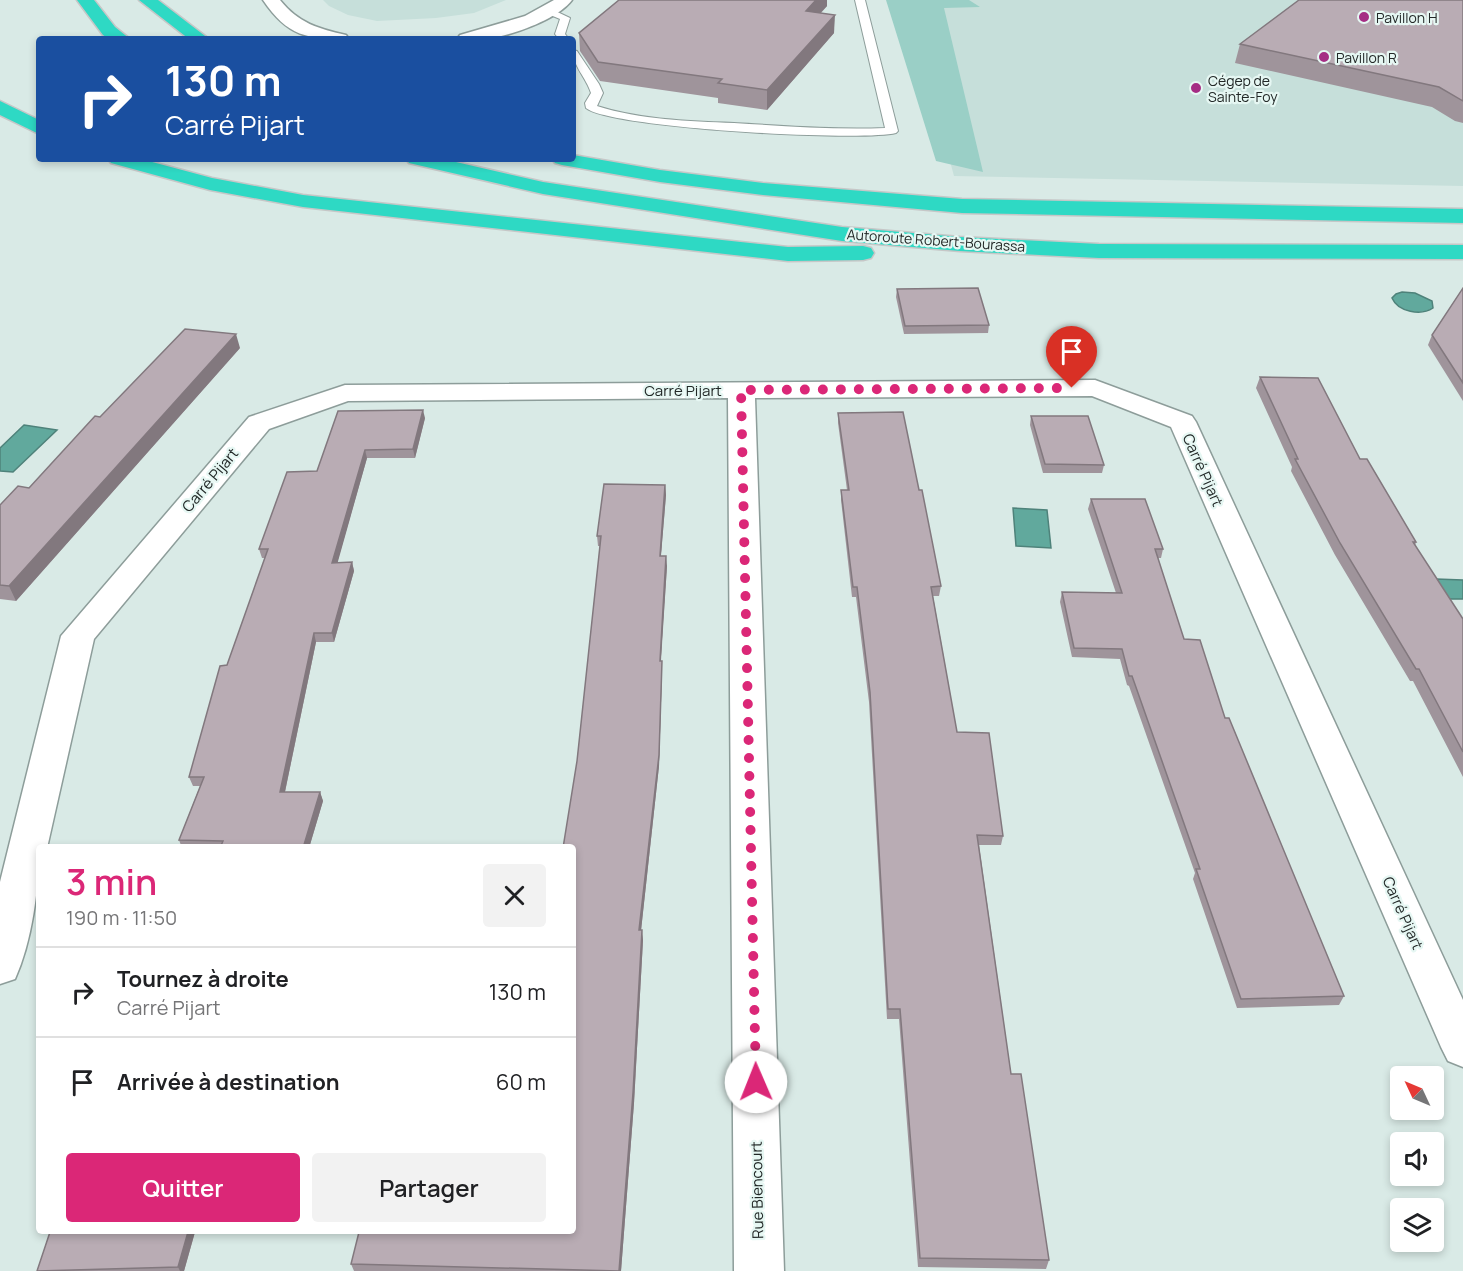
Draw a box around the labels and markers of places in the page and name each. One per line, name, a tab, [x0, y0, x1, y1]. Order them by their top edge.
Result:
place label: Pavillon H	[1376, 8, 1438, 27]
marker: Pavillon H	[1357, 10, 1371, 24]
place label: Pavillon R	[1336, 48, 1397, 67]
marker: Pavillon R	[1317, 50, 1331, 64]
place label: Cégep de Sainte-Foy	[1208, 71, 1278, 106]
marker: Cégep de Sainte-Foy	[1189, 81, 1203, 95]
pin	[1046, 326, 1097, 388]

